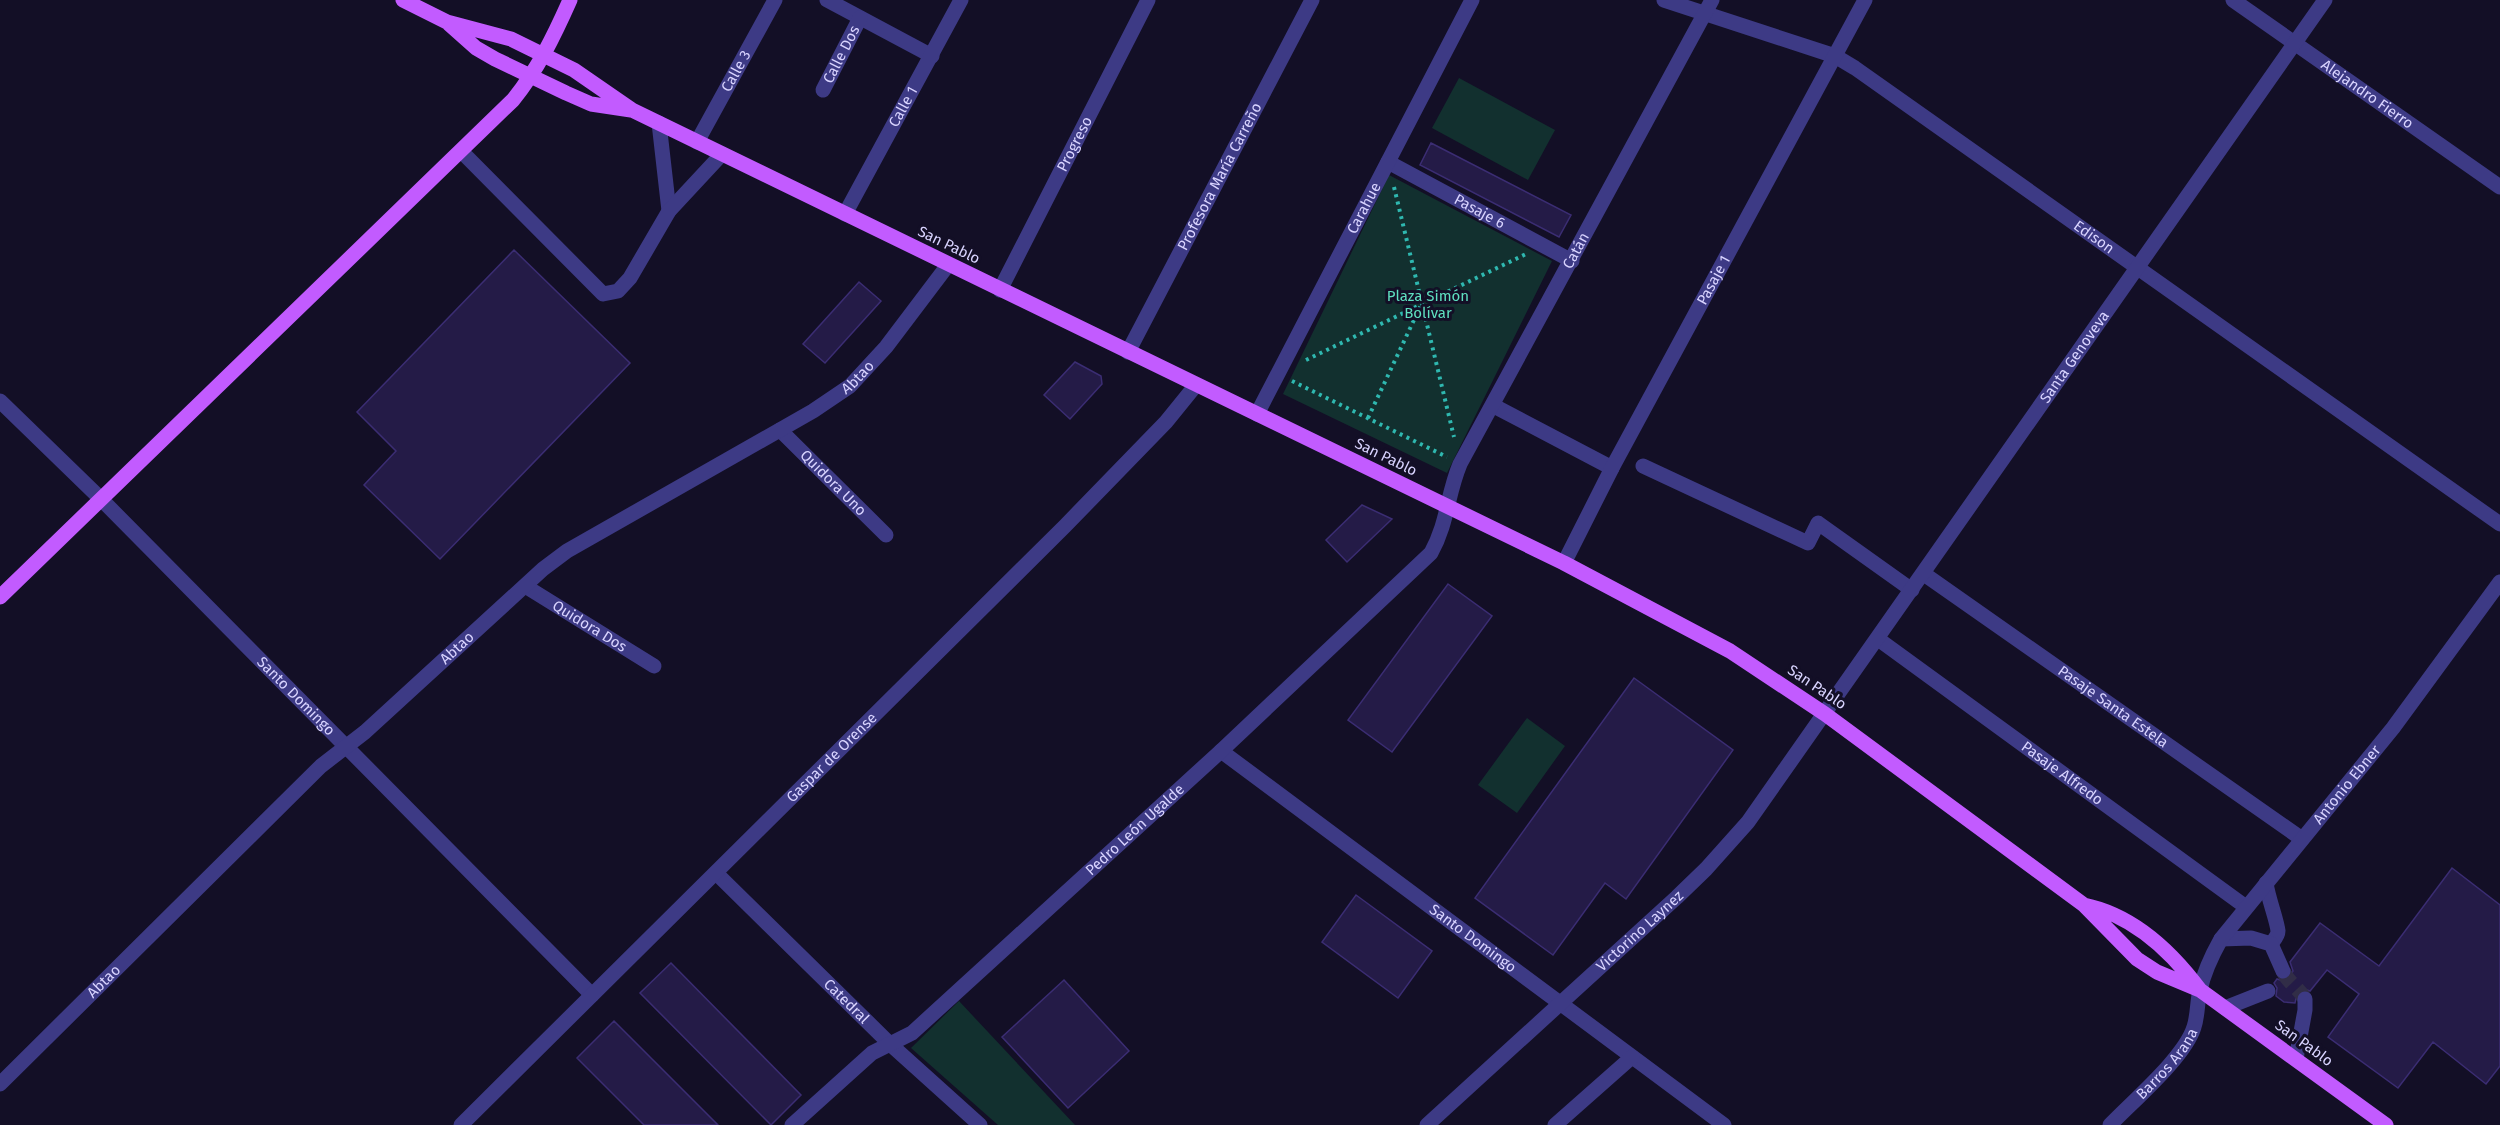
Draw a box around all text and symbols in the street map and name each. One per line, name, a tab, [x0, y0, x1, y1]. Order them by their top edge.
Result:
street label: Calle Dos	[819, 22, 864, 86]
street label: Calle 3	[717, 47, 755, 95]
street label: Alejandro Fierro	[2318, 56, 2417, 133]
street label: Calle 1	[885, 83, 921, 130]
street label: Profesora María Carreño	[1174, 100, 1266, 253]
street label: Progreso	[1053, 113, 1096, 175]
street label: Carahue	[1343, 179, 1385, 237]
street label: Pasaje 6	[1451, 190, 1508, 232]
street label: Edison	[2070, 217, 2118, 257]
street label: San Pablo	[915, 222, 983, 268]
street label: Catán	[1559, 229, 1593, 272]
street label: Pasaje 1	[1693, 252, 1734, 308]
park label: Plaza Simón Bolívar	[1387, 287, 1469, 322]
street label: Santa Genoveva	[2036, 307, 2113, 406]
street label: Abtao	[838, 357, 878, 398]
street label: San Pablo	[1352, 434, 1420, 480]
street label: Quidora Uno	[796, 446, 870, 519]
street label: Quidora Dos	[549, 596, 630, 656]
street label: Abtao	[436, 628, 478, 668]
street label: Santo Domingo	[253, 653, 339, 739]
street label: San Pablo	[1784, 661, 1850, 713]
street label: Pasaje Santa Estela	[2054, 662, 2172, 751]
street label: Gaspar de Orense	[783, 709, 881, 806]
street label: Pasaje Alfredo	[2018, 738, 2107, 809]
street label: Antonio Ebner	[2309, 741, 2385, 828]
street label: Pedro León Ugalde	[1082, 780, 1188, 879]
street label: Victorino Laynez	[1593, 887, 1687, 975]
street label: Santo Domingo	[1426, 900, 1520, 977]
street label: Abtao	[83, 961, 124, 1002]
street label: Catedral	[820, 975, 873, 1028]
street label: San Pablo	[2272, 1016, 2336, 1070]
street label: Barros Arana	[2132, 1026, 2202, 1103]

